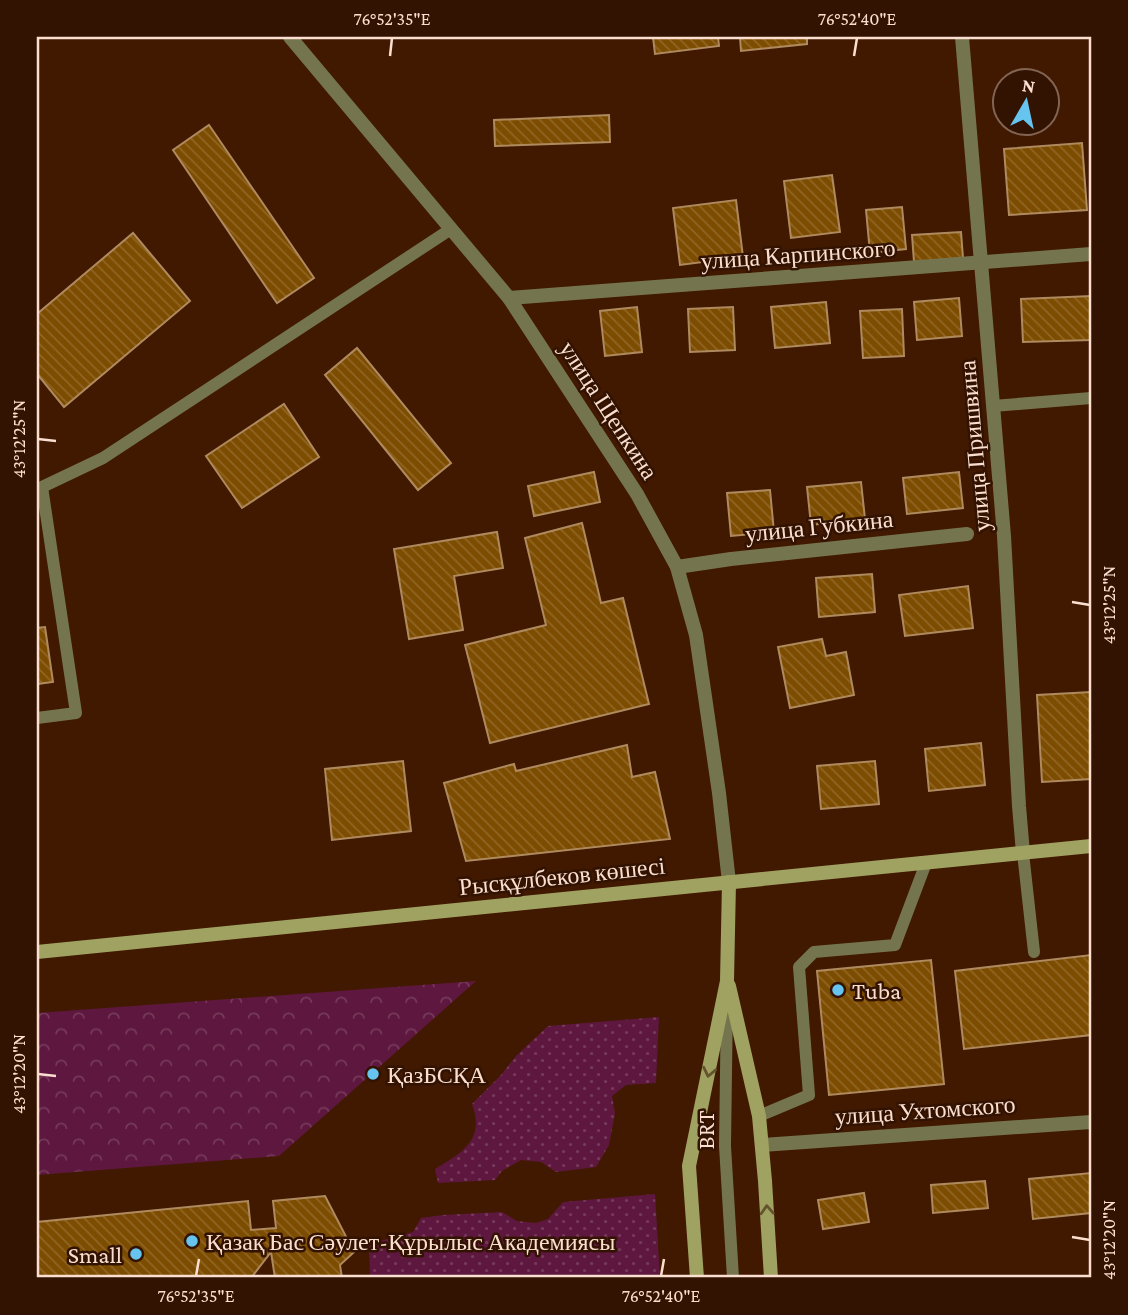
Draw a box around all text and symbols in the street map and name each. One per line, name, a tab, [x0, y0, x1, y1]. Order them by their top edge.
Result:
text: 76°52'35"E	[353, 9, 431, 29]
text: 76°52'40"E	[818, 9, 897, 29]
north arrow	[992, 66, 1062, 136]
text: N	[1021, 74, 1037, 97]
street label: улица Карпинского	[700, 234, 896, 274]
street label: улица Щепкина	[554, 336, 664, 485]
street label: улица Пришвина	[953, 359, 995, 533]
text: 43°12'25"N	[9, 400, 29, 478]
street label: улица Губкина	[744, 505, 895, 547]
text: 43°12'25"N	[1099, 566, 1119, 644]
street label: Рысқұлбеков көшесі	[458, 852, 667, 900]
place label: Tuba	[852, 977, 901, 1004]
marker: Tuba	[830, 982, 846, 998]
text: 43°12'20"N	[9, 1034, 29, 1114]
place label: ҚазБСҚА	[387, 1061, 487, 1088]
marker: ҚазБСҚА	[365, 1066, 381, 1082]
one-way arrow	[702, 1066, 717, 1078]
street label: улица Ухтомского	[834, 1090, 1016, 1130]
street label: BRT	[692, 1111, 719, 1149]
text: 43°12'20"N	[1099, 1200, 1119, 1280]
one-way arrow	[760, 1204, 775, 1215]
place label: Қазақ Бас Сәулет-Құрылыс Академиясы	[206, 1228, 615, 1255]
marker: Қазақ Бас Сәулет-Құрылыс Академиясы	[184, 1233, 200, 1249]
place label: Small	[68, 1241, 122, 1268]
marker: Small	[128, 1246, 144, 1262]
text: 76°52'35"E	[157, 1286, 235, 1306]
text: 76°52'40"E	[622, 1286, 701, 1306]

